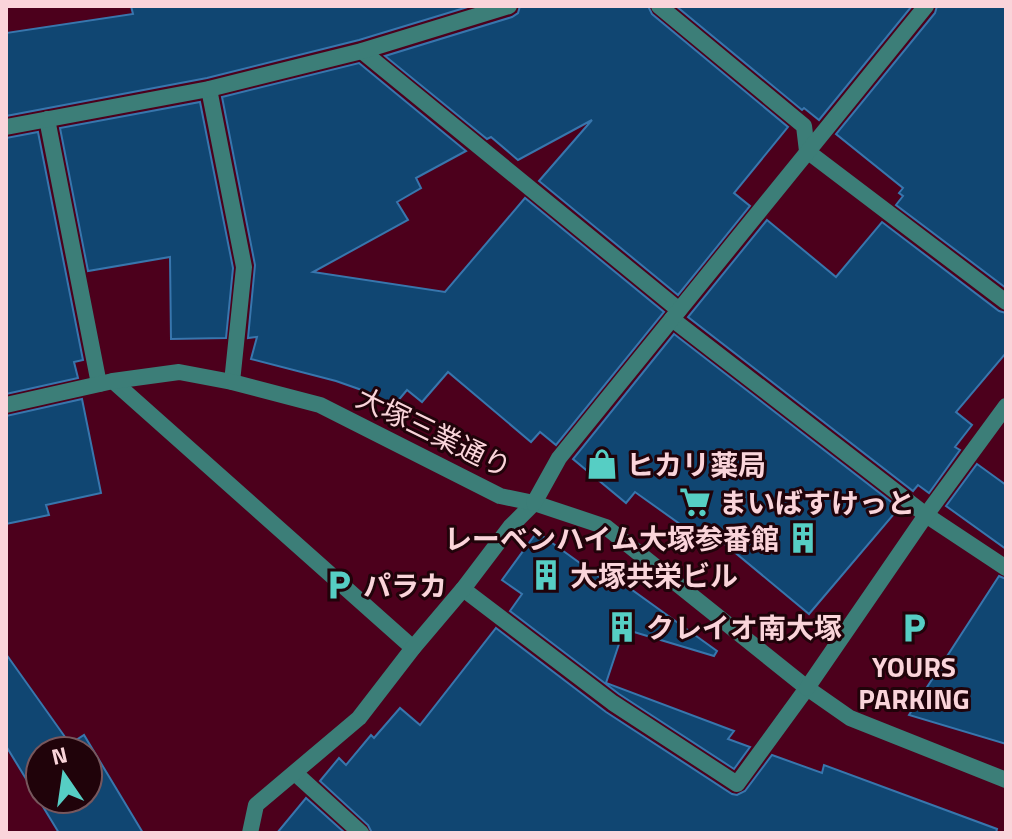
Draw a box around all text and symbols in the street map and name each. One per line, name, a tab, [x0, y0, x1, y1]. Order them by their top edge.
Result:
street label: 大塚三業通り	[349, 376, 519, 488]
place label: ヒカリ薬局	[626, 443, 766, 486]
shop icon: ヒカリ薬局	[585, 447, 619, 481]
place label: まいばすけっと	[719, 481, 915, 524]
supermarket icon: まいばすけっと	[678, 485, 712, 519]
place label: レーベンハイム大塚参番館	[444, 517, 779, 560]
building icon: レーベンハイム大塚参番館	[786, 521, 820, 555]
place label: 大塚共栄ビル	[570, 554, 738, 597]
building icon: 大塚共栄ビル	[529, 558, 563, 592]
place label: パラカ	[363, 564, 447, 607]
parking icon: パラカ	[322, 568, 356, 602]
place label: クレイオ南大塚	[646, 606, 842, 649]
building icon: クレイオ南大塚	[605, 610, 639, 644]
parking icon: YOURS PARKING	[897, 611, 931, 645]
place label: YOURS PARKING	[858, 645, 970, 720]
north arrow	[24, 735, 104, 815]
text: N	[48, 737, 71, 774]

